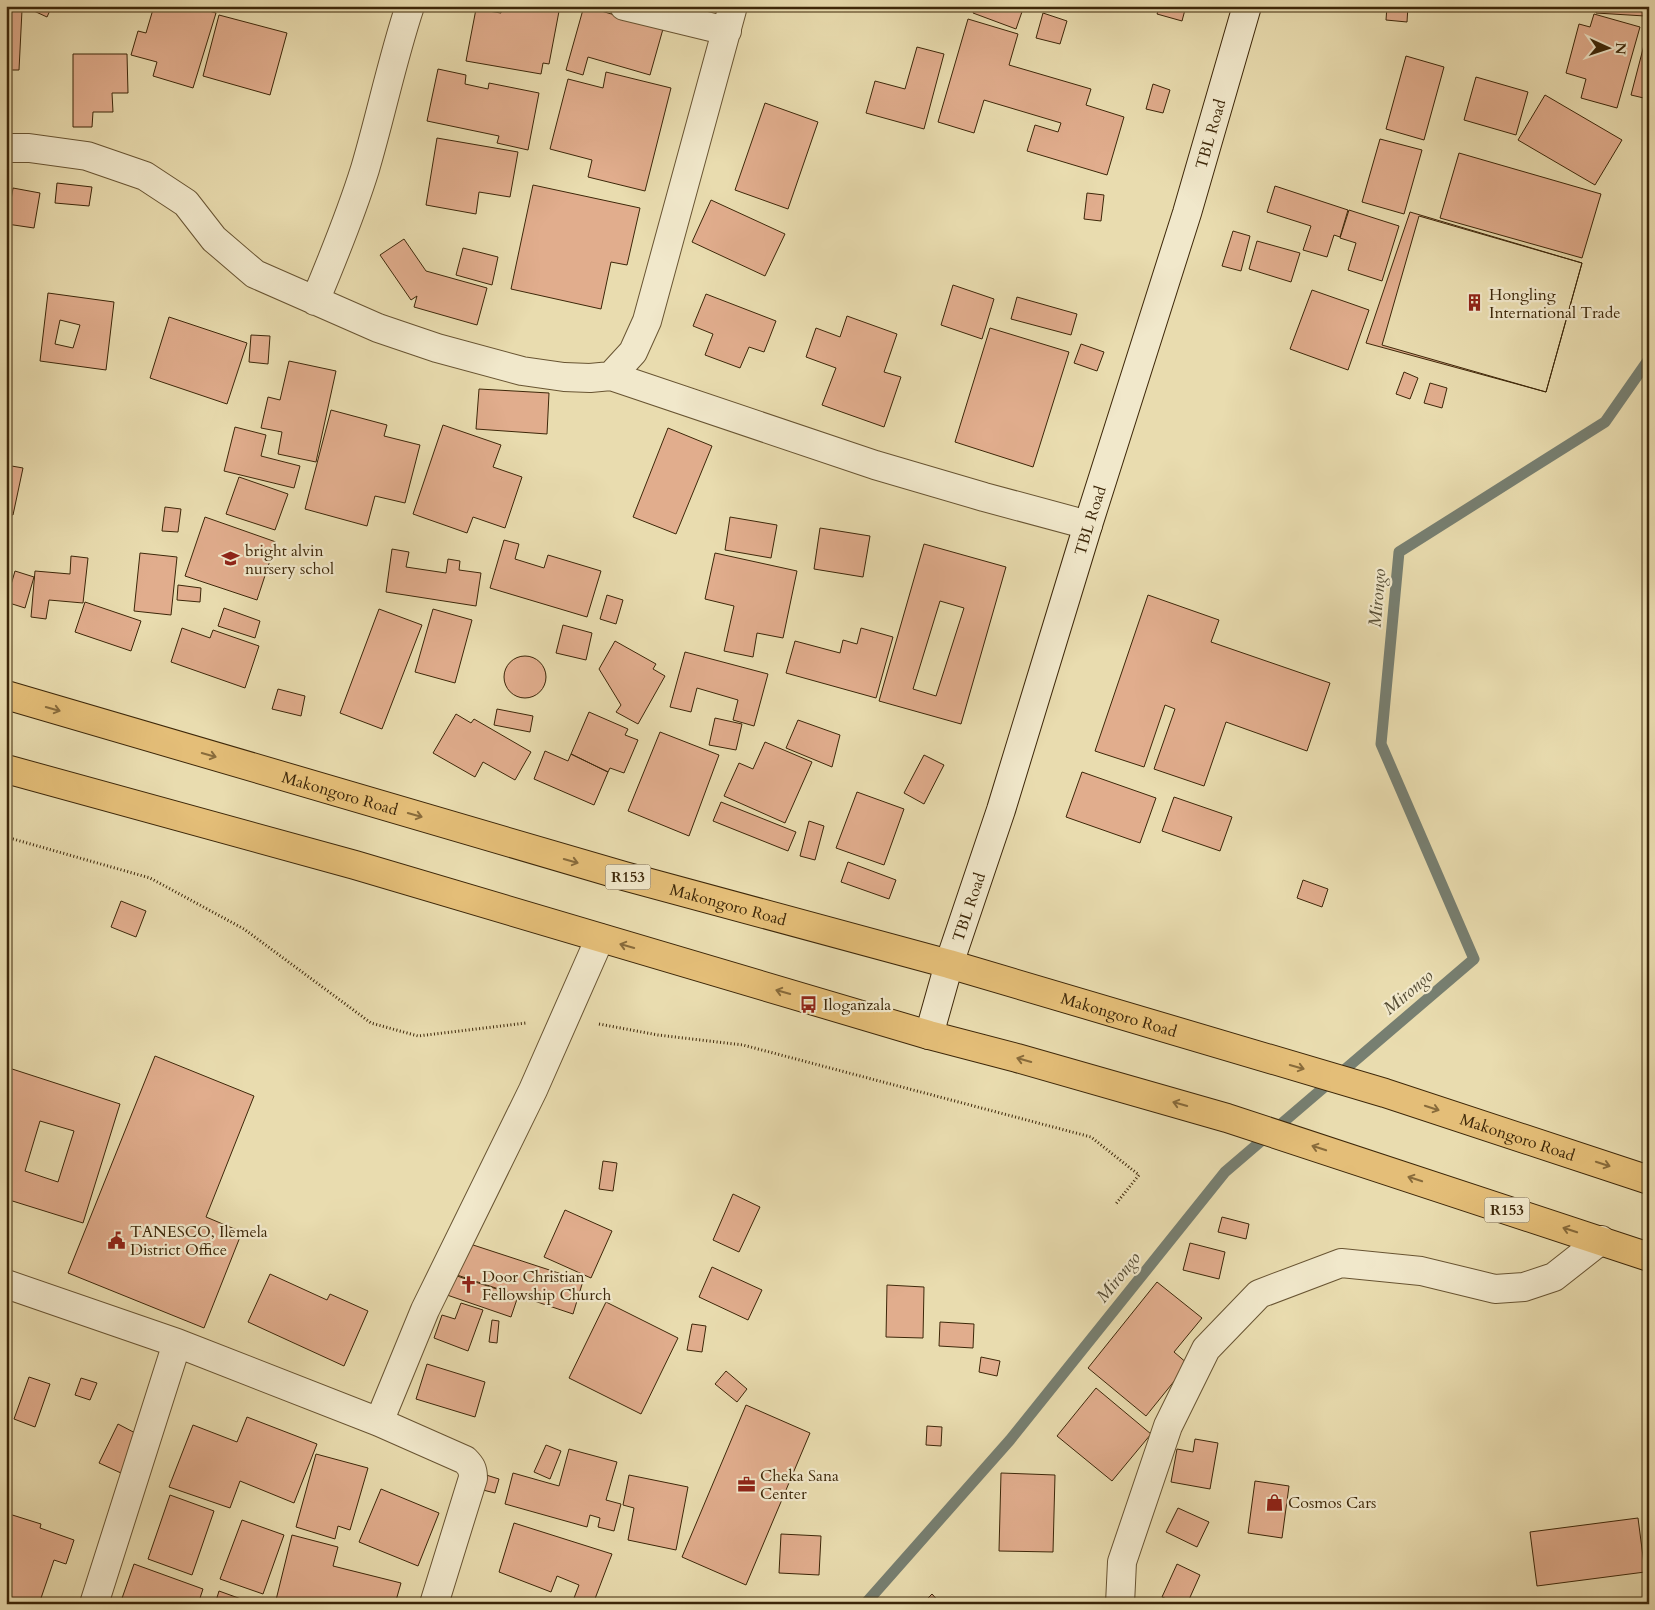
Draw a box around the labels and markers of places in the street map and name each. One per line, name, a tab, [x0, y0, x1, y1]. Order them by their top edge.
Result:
place label: Hongling International Trade	[1489, 284, 1621, 324]
building icon: Hongling International Trade	[1465, 293, 1485, 313]
place label: bright alvin nursery schol	[245, 540, 334, 580]
school or university icon: bright alvin nursery schol	[221, 549, 241, 569]
bus stop icon: Iloganzala	[799, 994, 819, 1014]
place label: Iloganzala	[823, 994, 891, 1016]
place label: TANESCO, Ilemela District Office	[130, 1221, 268, 1261]
public building icon: TANESCO, Ilemela District Office	[106, 1230, 126, 1250]
place label: Door Christian Fellowship Church	[482, 1266, 611, 1306]
church icon: Door Christian Fellowship Church	[458, 1275, 478, 1295]
place label: Cheka Sana Center	[760, 1465, 839, 1505]
office icon: Cheka Sana Center	[736, 1474, 756, 1494]
shop icon: Cosmos Cars	[1264, 1492, 1284, 1512]
place label: Cosmos Cars	[1288, 1492, 1376, 1514]

